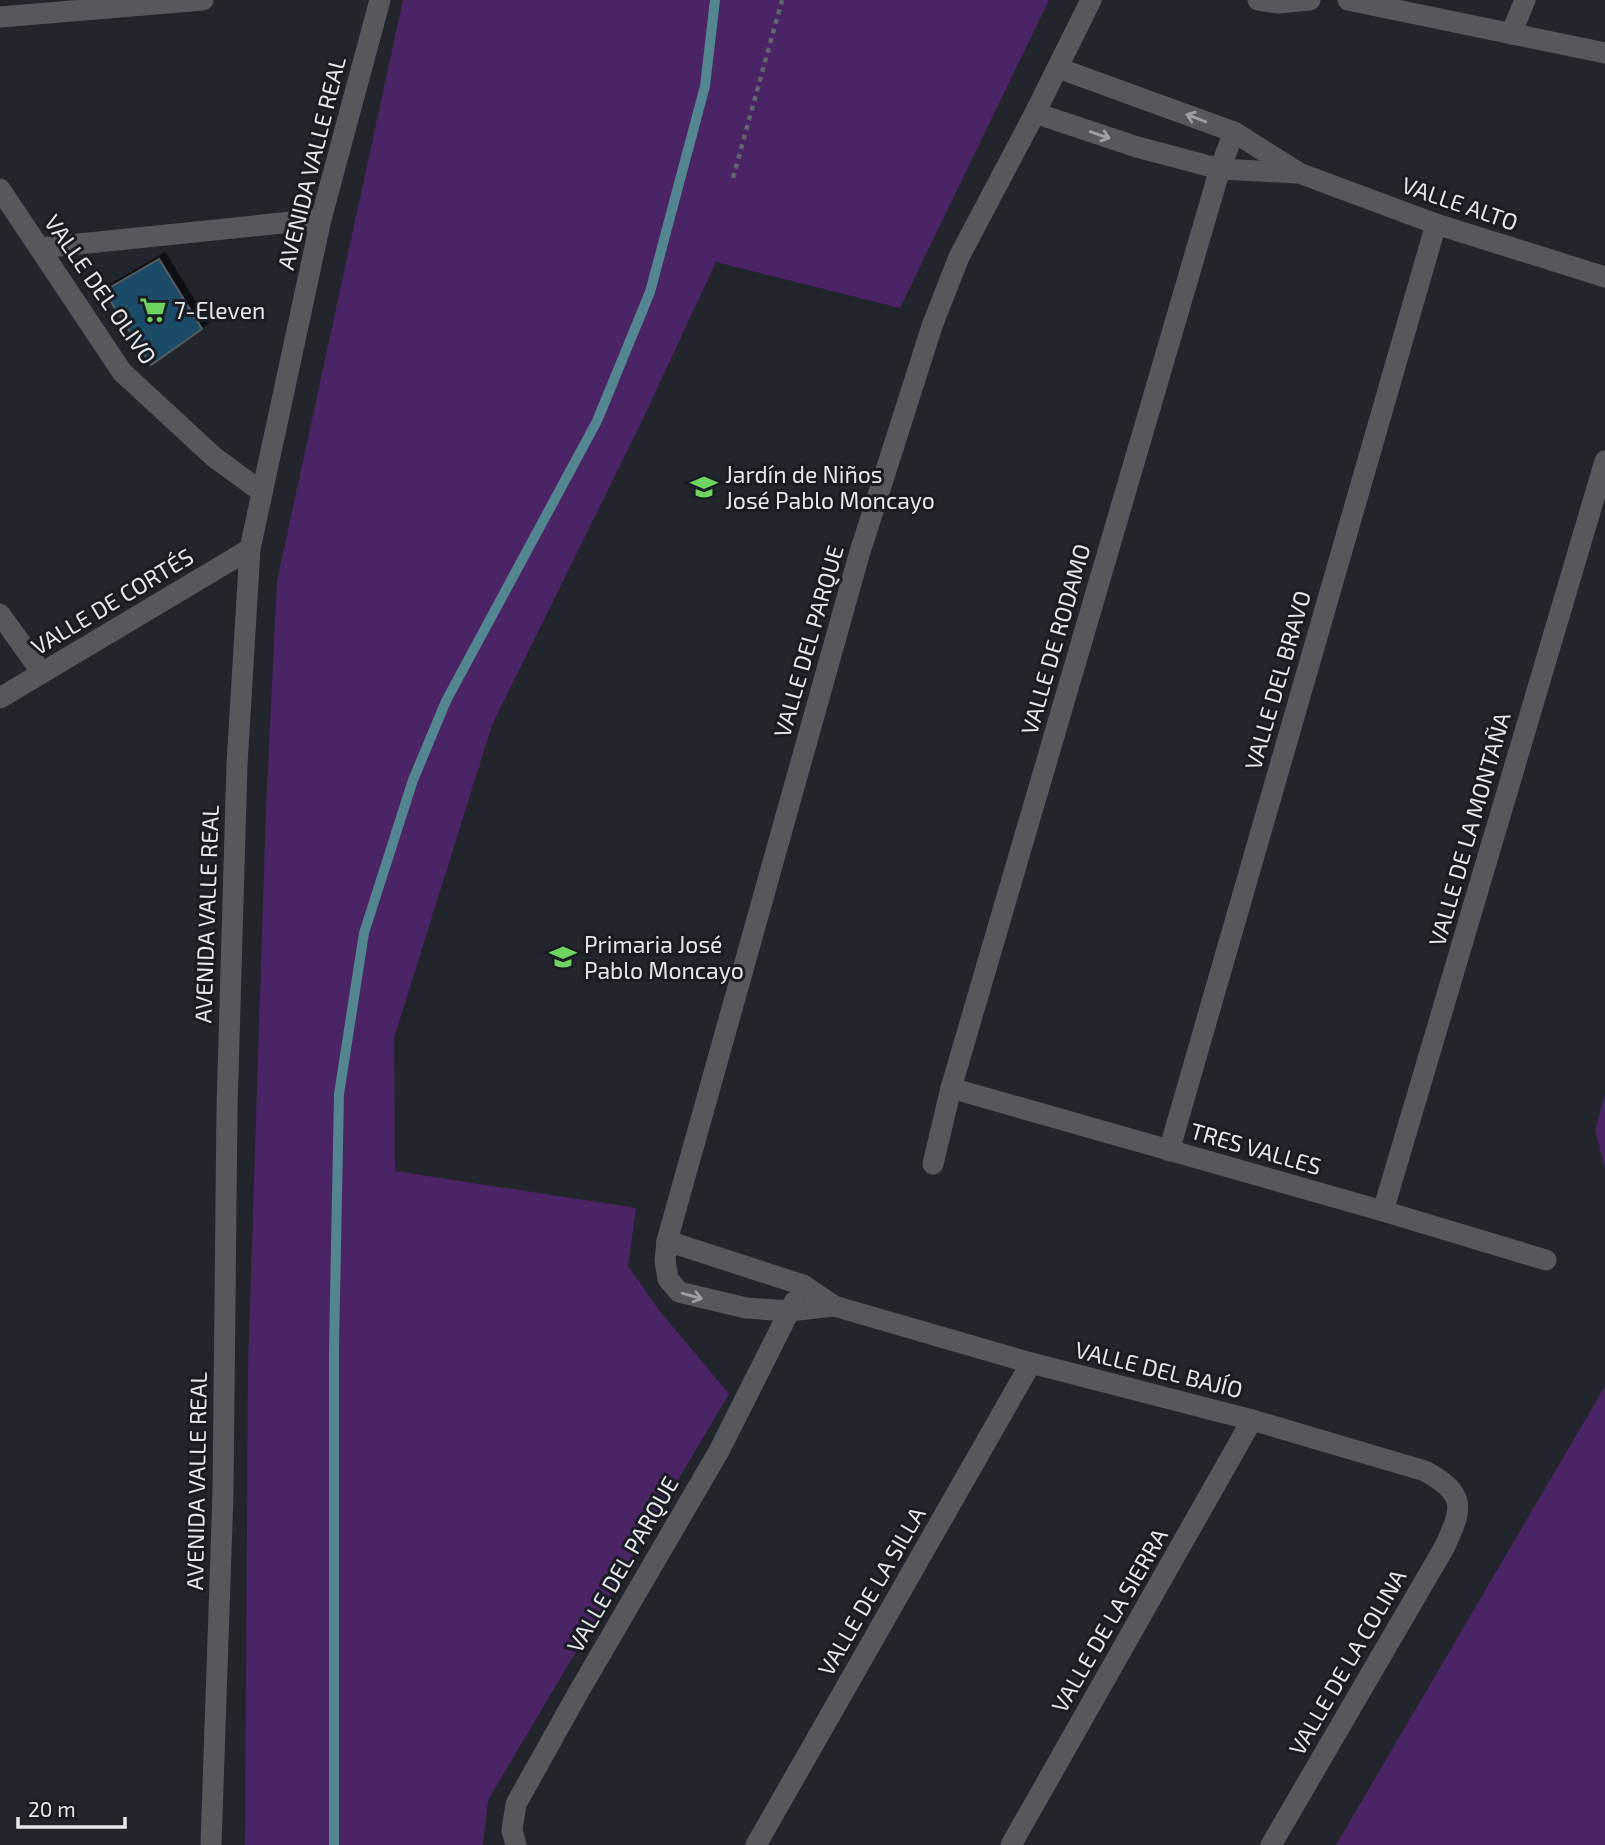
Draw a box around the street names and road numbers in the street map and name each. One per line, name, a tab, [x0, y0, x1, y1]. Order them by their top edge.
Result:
street label: AVENIDA VALLE REAL	[271, 53, 351, 272]
street label: VALLE ALTO	[1398, 170, 1522, 236]
street label: VALLE DEL OLIVO	[39, 209, 163, 369]
street label: VALLE DE RODAMO	[1014, 540, 1096, 738]
street label: VALLE DE CORTÉS	[26, 542, 198, 660]
street label: VALLE DEL PARQUE	[767, 542, 849, 740]
street label: VALLE DEL BRAVO	[1238, 587, 1316, 773]
street label: VALLE DE LA MONTAÑA	[1422, 708, 1516, 949]
street label: AVENIDA VALLE REAL	[188, 804, 224, 1024]
street label: TRES VALLES	[1187, 1116, 1325, 1180]
street label: VALLE DEL BAJÍO	[1072, 1335, 1246, 1403]
street label: AVENIDA VALLE REAL	[180, 1371, 212, 1591]
street label: VALLE DEL PARQUE	[560, 1471, 684, 1657]
street label: VALLE DE LA SILLA	[811, 1501, 931, 1680]
street label: VALLE DE LA SIERRA	[1045, 1522, 1173, 1717]
street label: VALLE DE LA COLINA	[1282, 1564, 1412, 1760]

